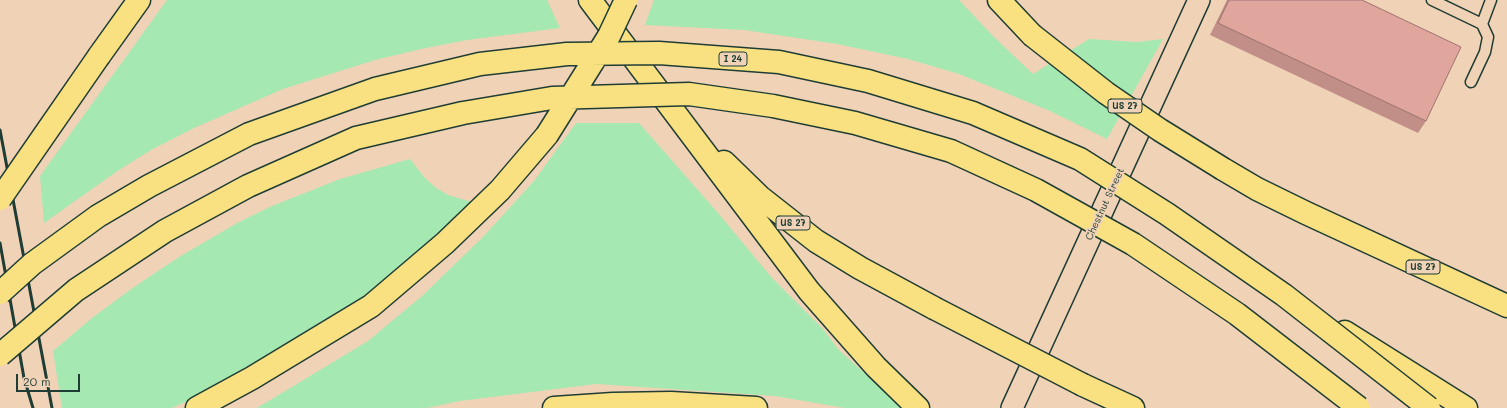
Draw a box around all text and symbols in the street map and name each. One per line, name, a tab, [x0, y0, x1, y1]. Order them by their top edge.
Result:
road number: I 24	[719, 52, 747, 66]
road number: US 27	[1108, 99, 1142, 113]
street label: Chestnut Street	[1083, 166, 1127, 242]
road number: US 27	[776, 216, 810, 230]
road number: US 27	[1406, 260, 1440, 274]
scale bar	[18, 366, 82, 392]
text: 20 m	[23, 373, 51, 389]

